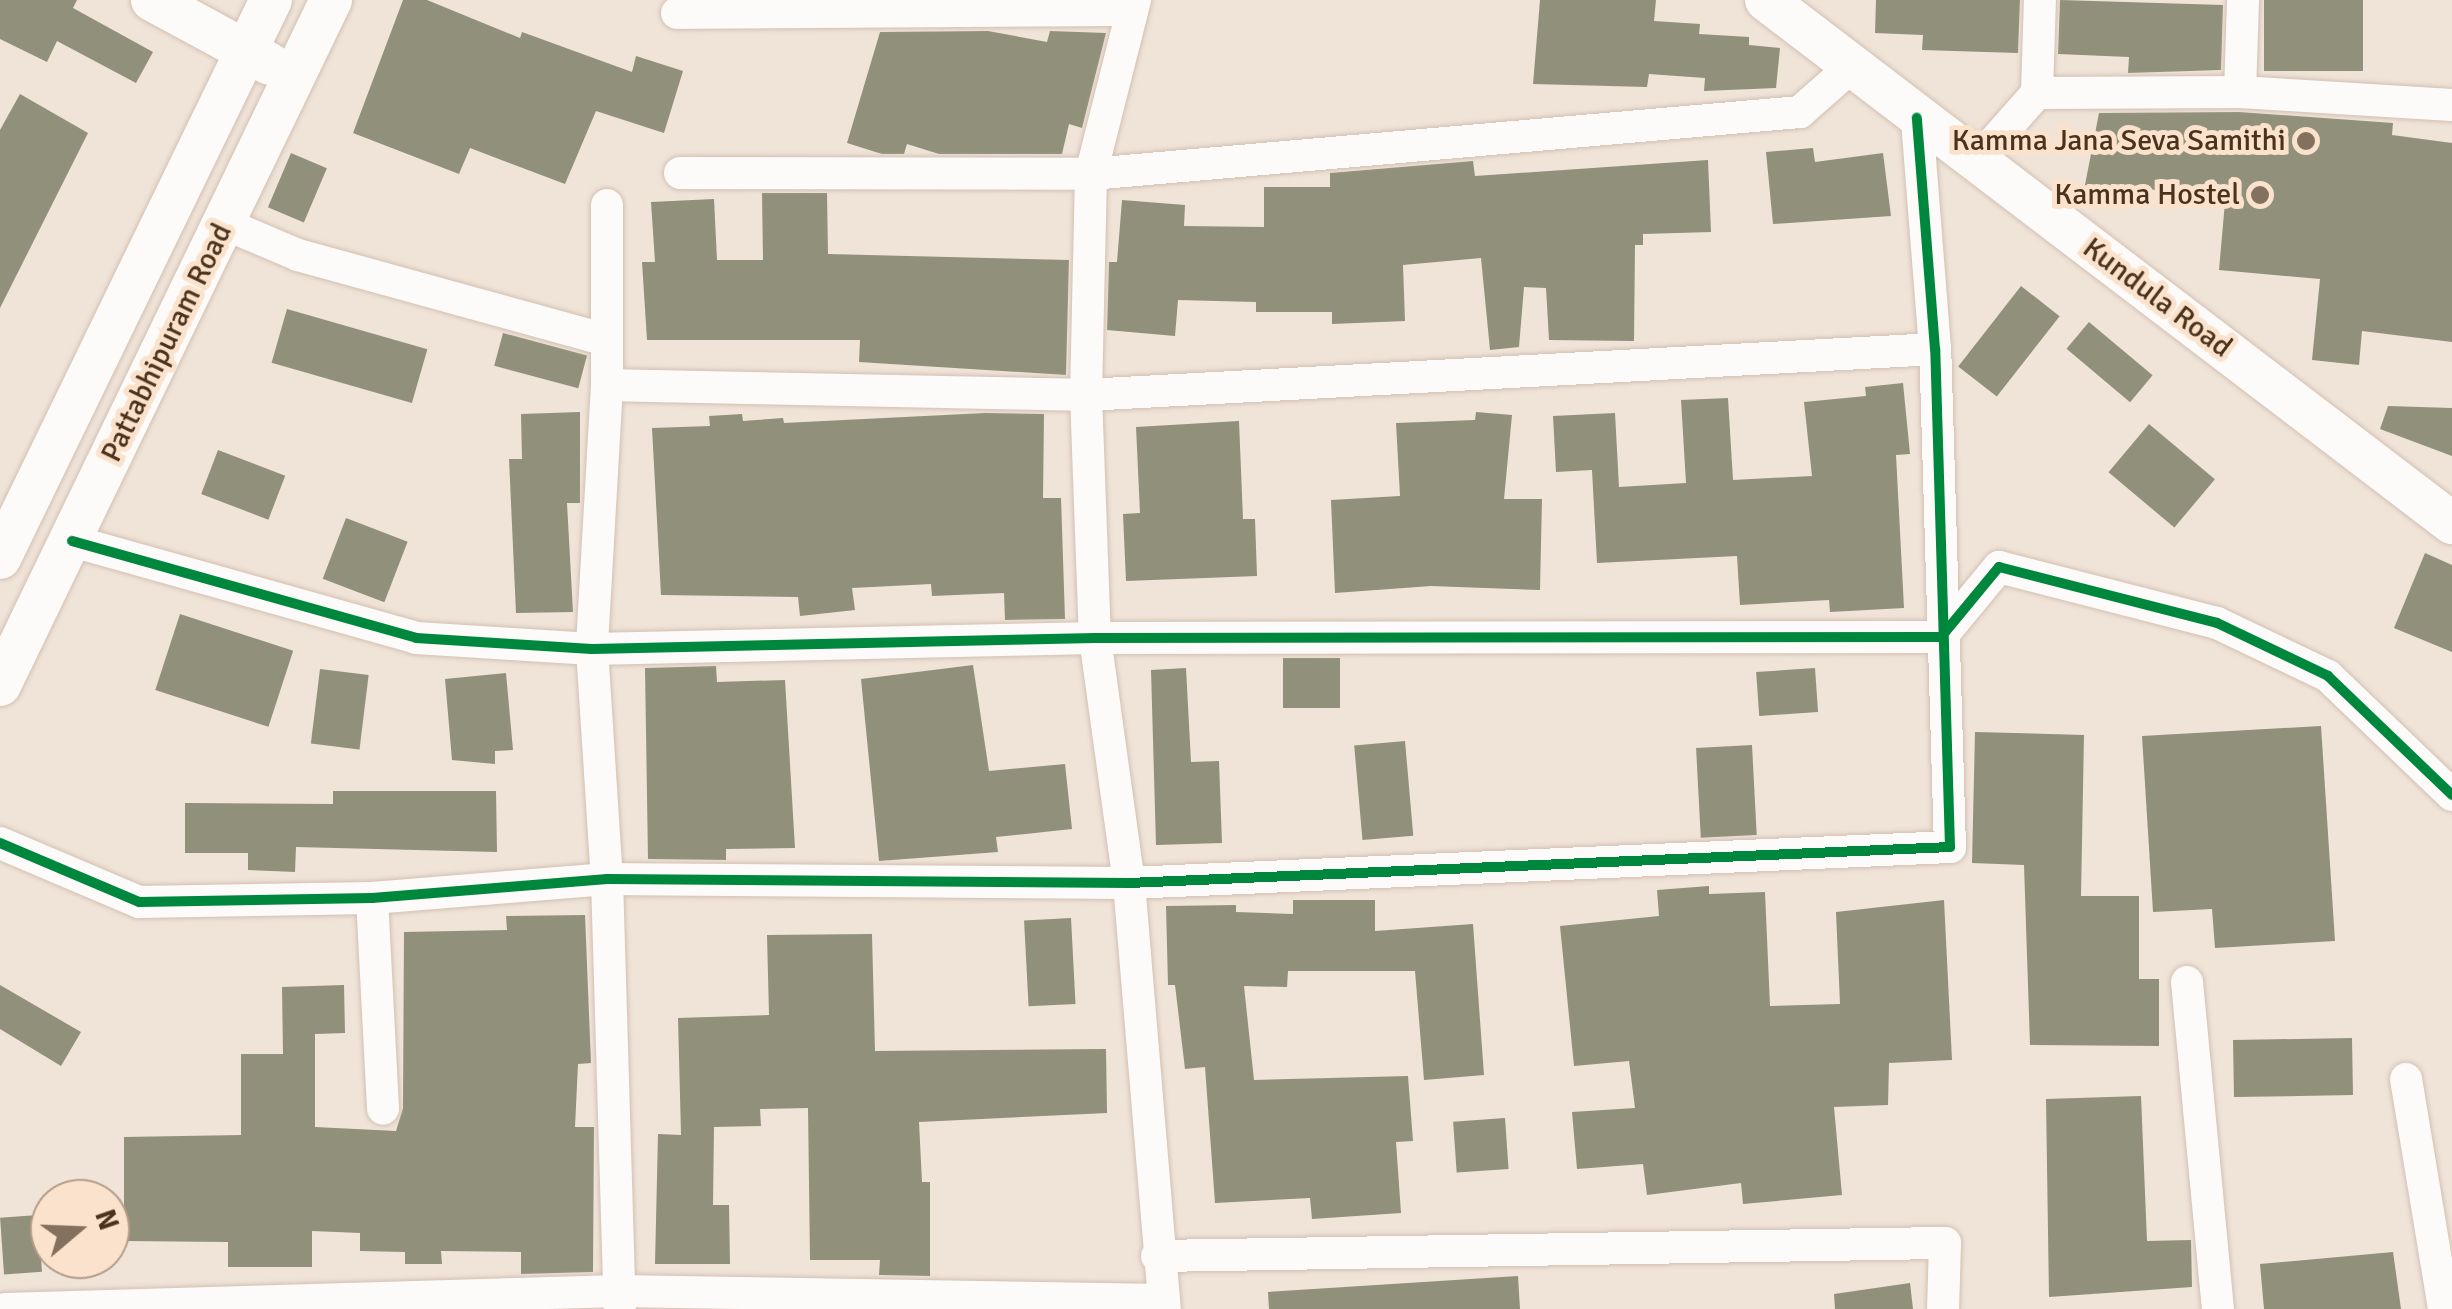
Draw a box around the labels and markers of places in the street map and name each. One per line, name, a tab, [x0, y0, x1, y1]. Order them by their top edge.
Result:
place label: Kamma Jana Seva Samithi	[1952, 123, 2286, 159]
marker: Kamma Jana Seva Samithi	[2295, 130, 2317, 152]
place label: Kamma Hostel	[2054, 177, 2240, 213]
marker: Kamma Hostel	[2249, 184, 2271, 206]

